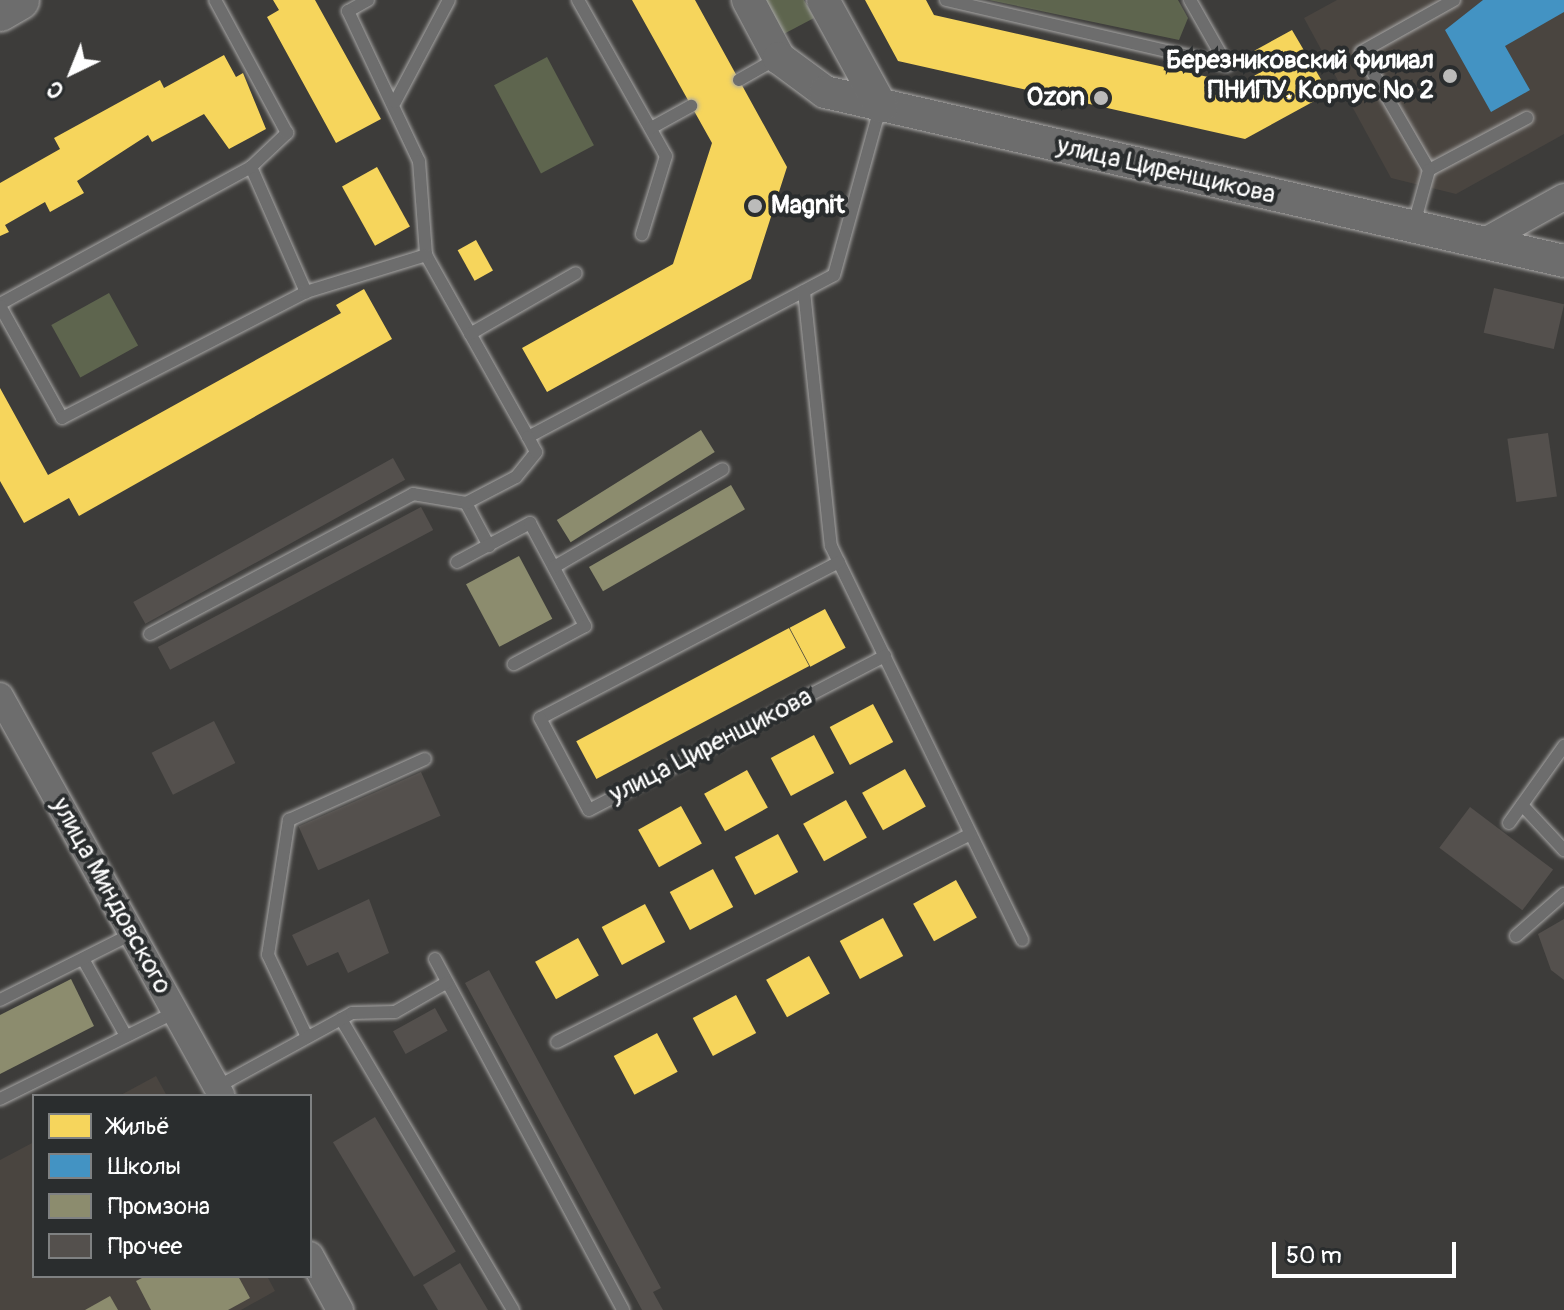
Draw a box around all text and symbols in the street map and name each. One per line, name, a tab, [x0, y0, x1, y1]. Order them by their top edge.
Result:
north arrow	[32, 32, 112, 112]
place label: Березниковский филиал ПНИПУ. Корпус № 2	[1166, 45, 1434, 106]
marker: Березниковский филиал ПНИПУ. Корпус № 2	[1441, 67, 1459, 85]
text: С	[41, 75, 70, 104]
place label: Ozon	[1027, 82, 1085, 114]
marker: Ozon	[1092, 89, 1110, 107]
street label: улица Циренщикова	[1054, 131, 1278, 211]
place label: Magnit	[771, 190, 845, 222]
marker: Magnit	[746, 197, 764, 215]
street label: улица Циренщикова	[604, 681, 818, 811]
street label: улица Миндовского	[44, 792, 178, 1000]
legend	[32, 1094, 312, 1278]
text: Жильё	[108, 1112, 170, 1141]
text: Школы	[108, 1152, 181, 1181]
text: Промзона	[108, 1192, 210, 1221]
scale bar	[1276, 1226, 1460, 1276]
text: Прочее	[108, 1232, 182, 1261]
text: 50 m	[1286, 1241, 1342, 1270]

